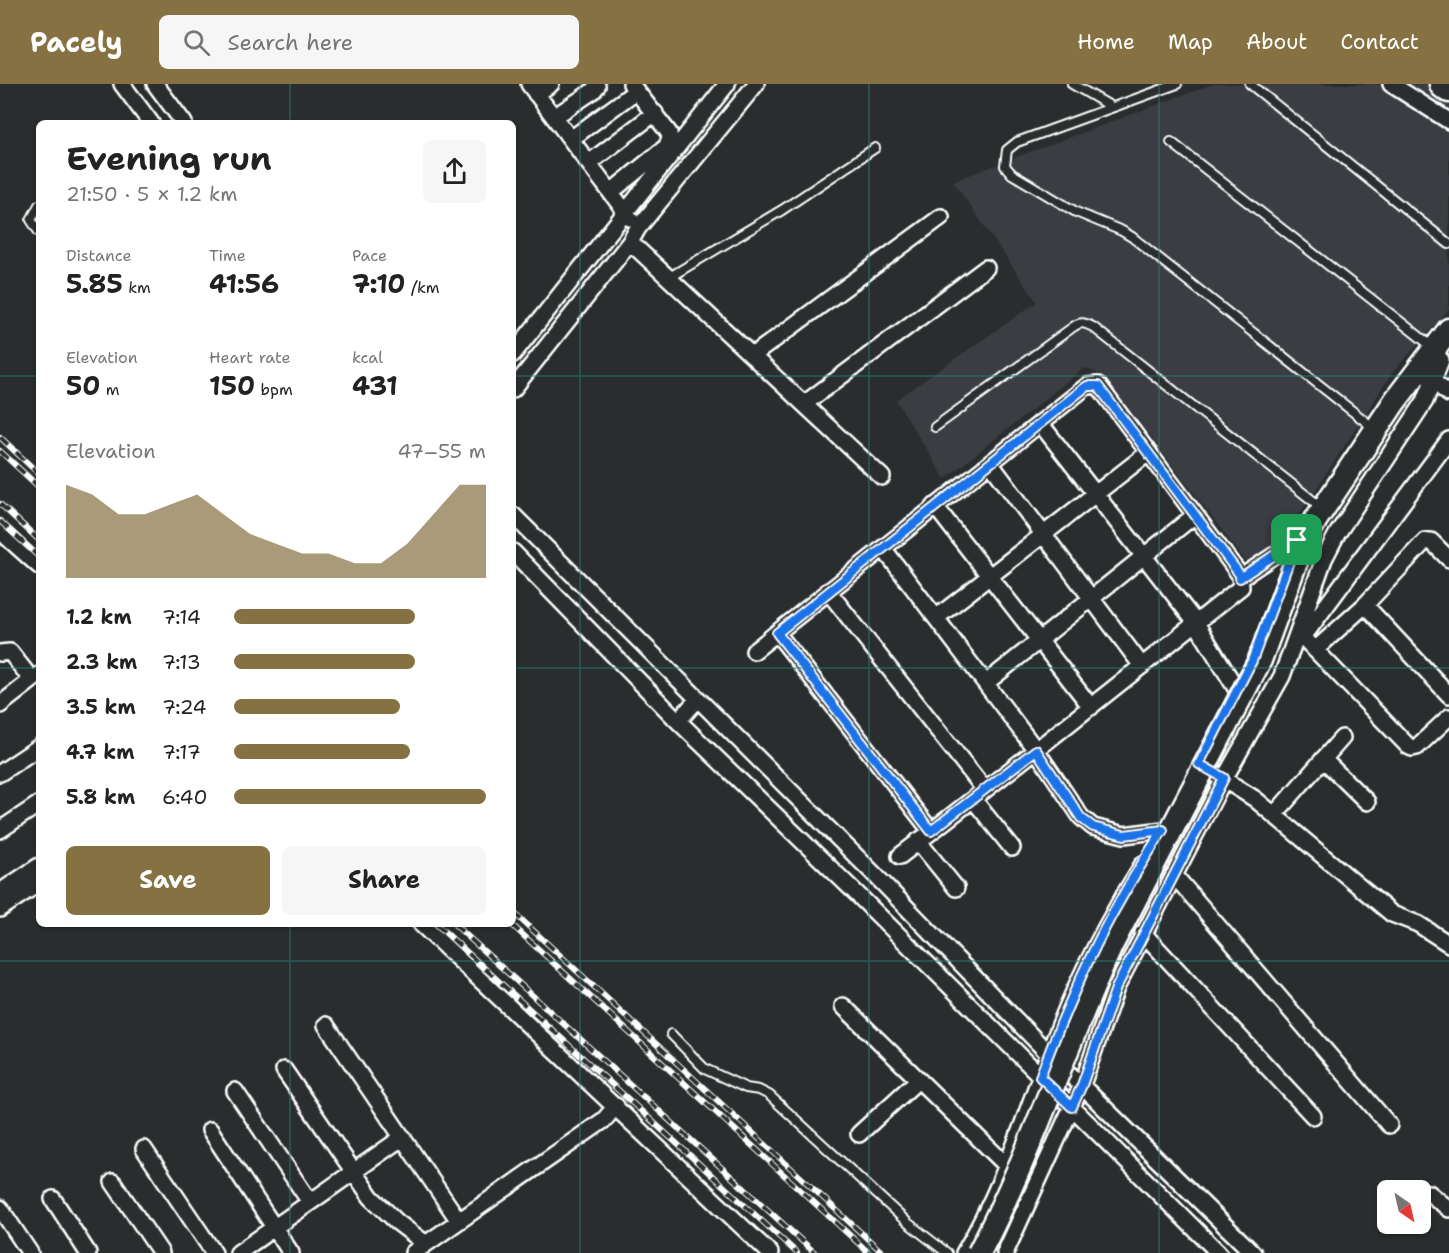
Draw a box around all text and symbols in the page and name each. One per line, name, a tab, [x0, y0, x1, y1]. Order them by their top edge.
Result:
search box	[159, 15, 579, 69]
text: Pacely	[30, 23, 123, 61]
icon: search	[180, 26, 213, 59]
text: Search here	[228, 28, 353, 57]
text: Home	[1077, 28, 1135, 56]
text: Map	[1168, 28, 1213, 56]
text: About	[1246, 28, 1307, 56]
text: Contact	[1340, 28, 1419, 56]
text: Evening run	[66, 136, 272, 181]
button: share	[423, 140, 486, 203]
text: 21:50 · 5 × 1.2 km	[66, 181, 237, 207]
text: Distance	[66, 245, 132, 266]
text: Time	[209, 245, 246, 266]
text: Pace	[352, 245, 387, 266]
text: 5.85	[66, 266, 123, 301]
text: 41:56	[209, 266, 279, 301]
text: 7:10	[352, 266, 406, 301]
text: km	[123, 277, 151, 298]
text: /km	[406, 277, 440, 298]
text: Elevation	[66, 347, 138, 368]
text: Heart rate	[209, 347, 291, 368]
text: kcal	[352, 347, 383, 368]
text: 50	[66, 368, 100, 403]
text: 150	[209, 368, 255, 403]
text: 431	[352, 368, 398, 403]
text: m	[100, 379, 120, 400]
text: bpm	[255, 379, 293, 400]
text: Elevation	[66, 438, 156, 464]
text: 47–55 m	[397, 438, 486, 464]
pin	[1271, 514, 1322, 565]
icon: arrive	[1280, 523, 1313, 556]
text: 1.2 km	[66, 604, 132, 630]
text: 7:14	[162, 604, 201, 630]
text: 2.3 km	[66, 649, 137, 675]
text: 7:13	[162, 649, 201, 675]
text: 3.5 km	[66, 694, 136, 720]
text: 7:24	[162, 694, 206, 720]
text: 4.7 km	[66, 739, 134, 765]
text: 7:17	[162, 739, 201, 765]
text: 5.8 km	[66, 784, 135, 810]
text: 6:40	[162, 784, 207, 810]
button: Save	[66, 846, 270, 915]
button: Share	[282, 846, 486, 915]
north arrow	[1377, 1180, 1431, 1234]
map controls	[1377, 1180, 1431, 1234]

